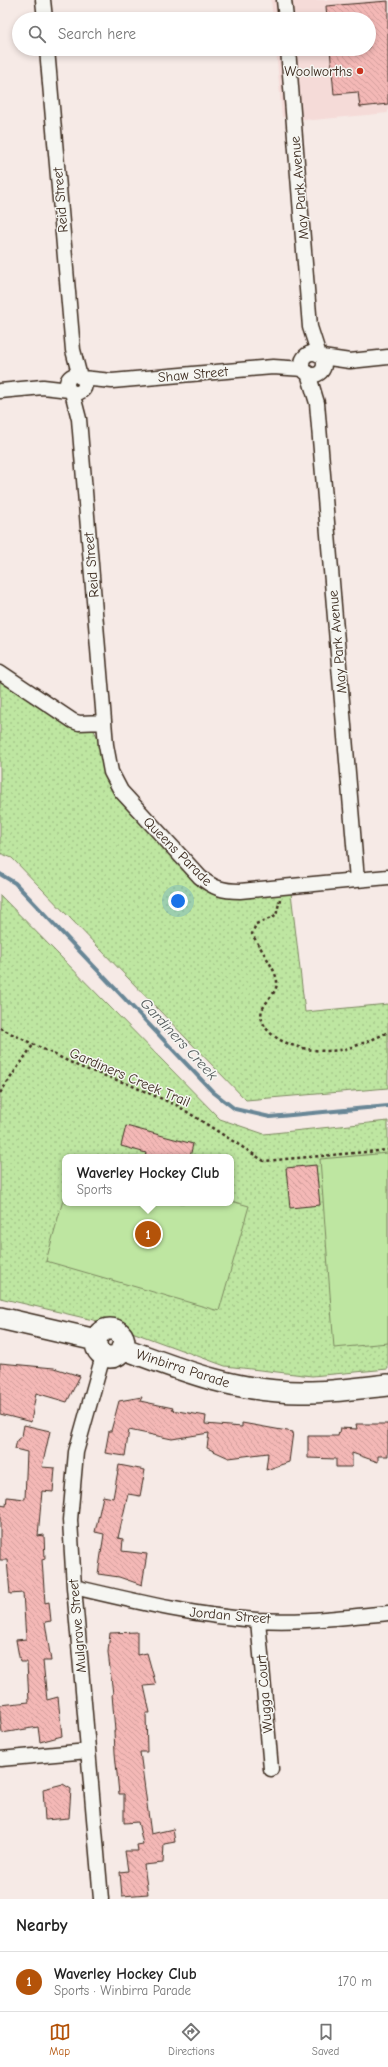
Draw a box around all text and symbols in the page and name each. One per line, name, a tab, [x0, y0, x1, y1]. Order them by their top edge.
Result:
search box	[12, 12, 376, 56]
icon: search	[26, 23, 48, 45]
text: Search here	[58, 25, 136, 43]
place label: Woolworths	[284, 63, 352, 80]
marker: Woolworths	[355, 66, 365, 76]
street label: May Park Avenue	[286, 135, 312, 241]
street label: Reid Street	[49, 166, 72, 233]
street label: Shaw Street	[157, 363, 230, 386]
street label: Reid Street	[80, 531, 103, 598]
street label: May Park Avenue	[324, 589, 350, 695]
street label: Queens Parade	[140, 813, 216, 889]
your location	[168, 891, 188, 911]
water label: Gardiners Creek	[136, 994, 222, 1084]
street label: Gardiners Creek Trail	[67, 1044, 193, 1111]
popup	[62, 1154, 234, 1206]
text: Waverley Hockey Club	[77, 1164, 219, 1182]
text: Sports	[77, 1182, 112, 1197]
pin: 1	[135, 1219, 161, 1249]
street label: Winbirra Parade	[134, 1345, 232, 1392]
street label: Mulgrave Street	[65, 1577, 90, 1674]
street label: Jordan Street	[189, 1603, 272, 1628]
street label: Wugga Court	[253, 1653, 276, 1734]
text: Nearby	[16, 1916, 67, 1935]
text: Waverley Hockey Club	[54, 1965, 197, 1983]
text: 1	[26, 1974, 32, 1989]
text: 170 m	[338, 1974, 372, 1989]
text: Sports · Winbirra Parade	[54, 1983, 191, 1998]
tab: Map	[49, 2021, 71, 2058]
tab: Directions	[168, 2021, 215, 2058]
tab: Saved	[312, 2021, 339, 2058]

